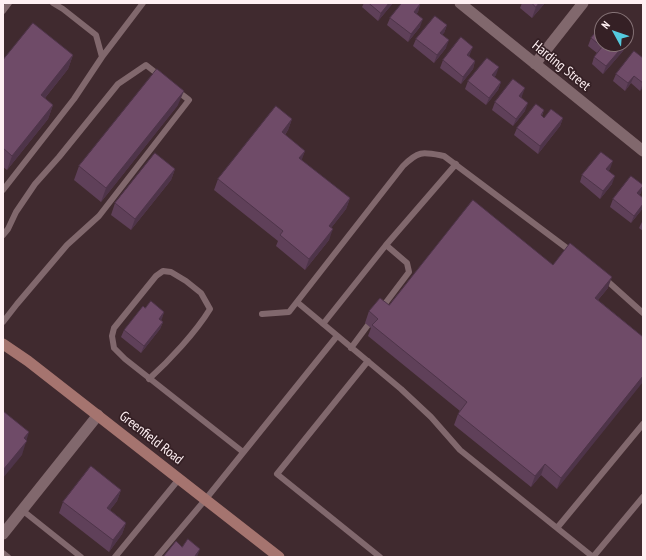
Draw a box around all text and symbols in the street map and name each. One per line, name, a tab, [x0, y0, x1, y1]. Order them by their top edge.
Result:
north arrow	[594, 12, 634, 52]
text: N	[598, 18, 613, 32]
street label: Harding Street	[528, 37, 594, 95]
street label: Greenfield Road	[116, 408, 186, 468]

